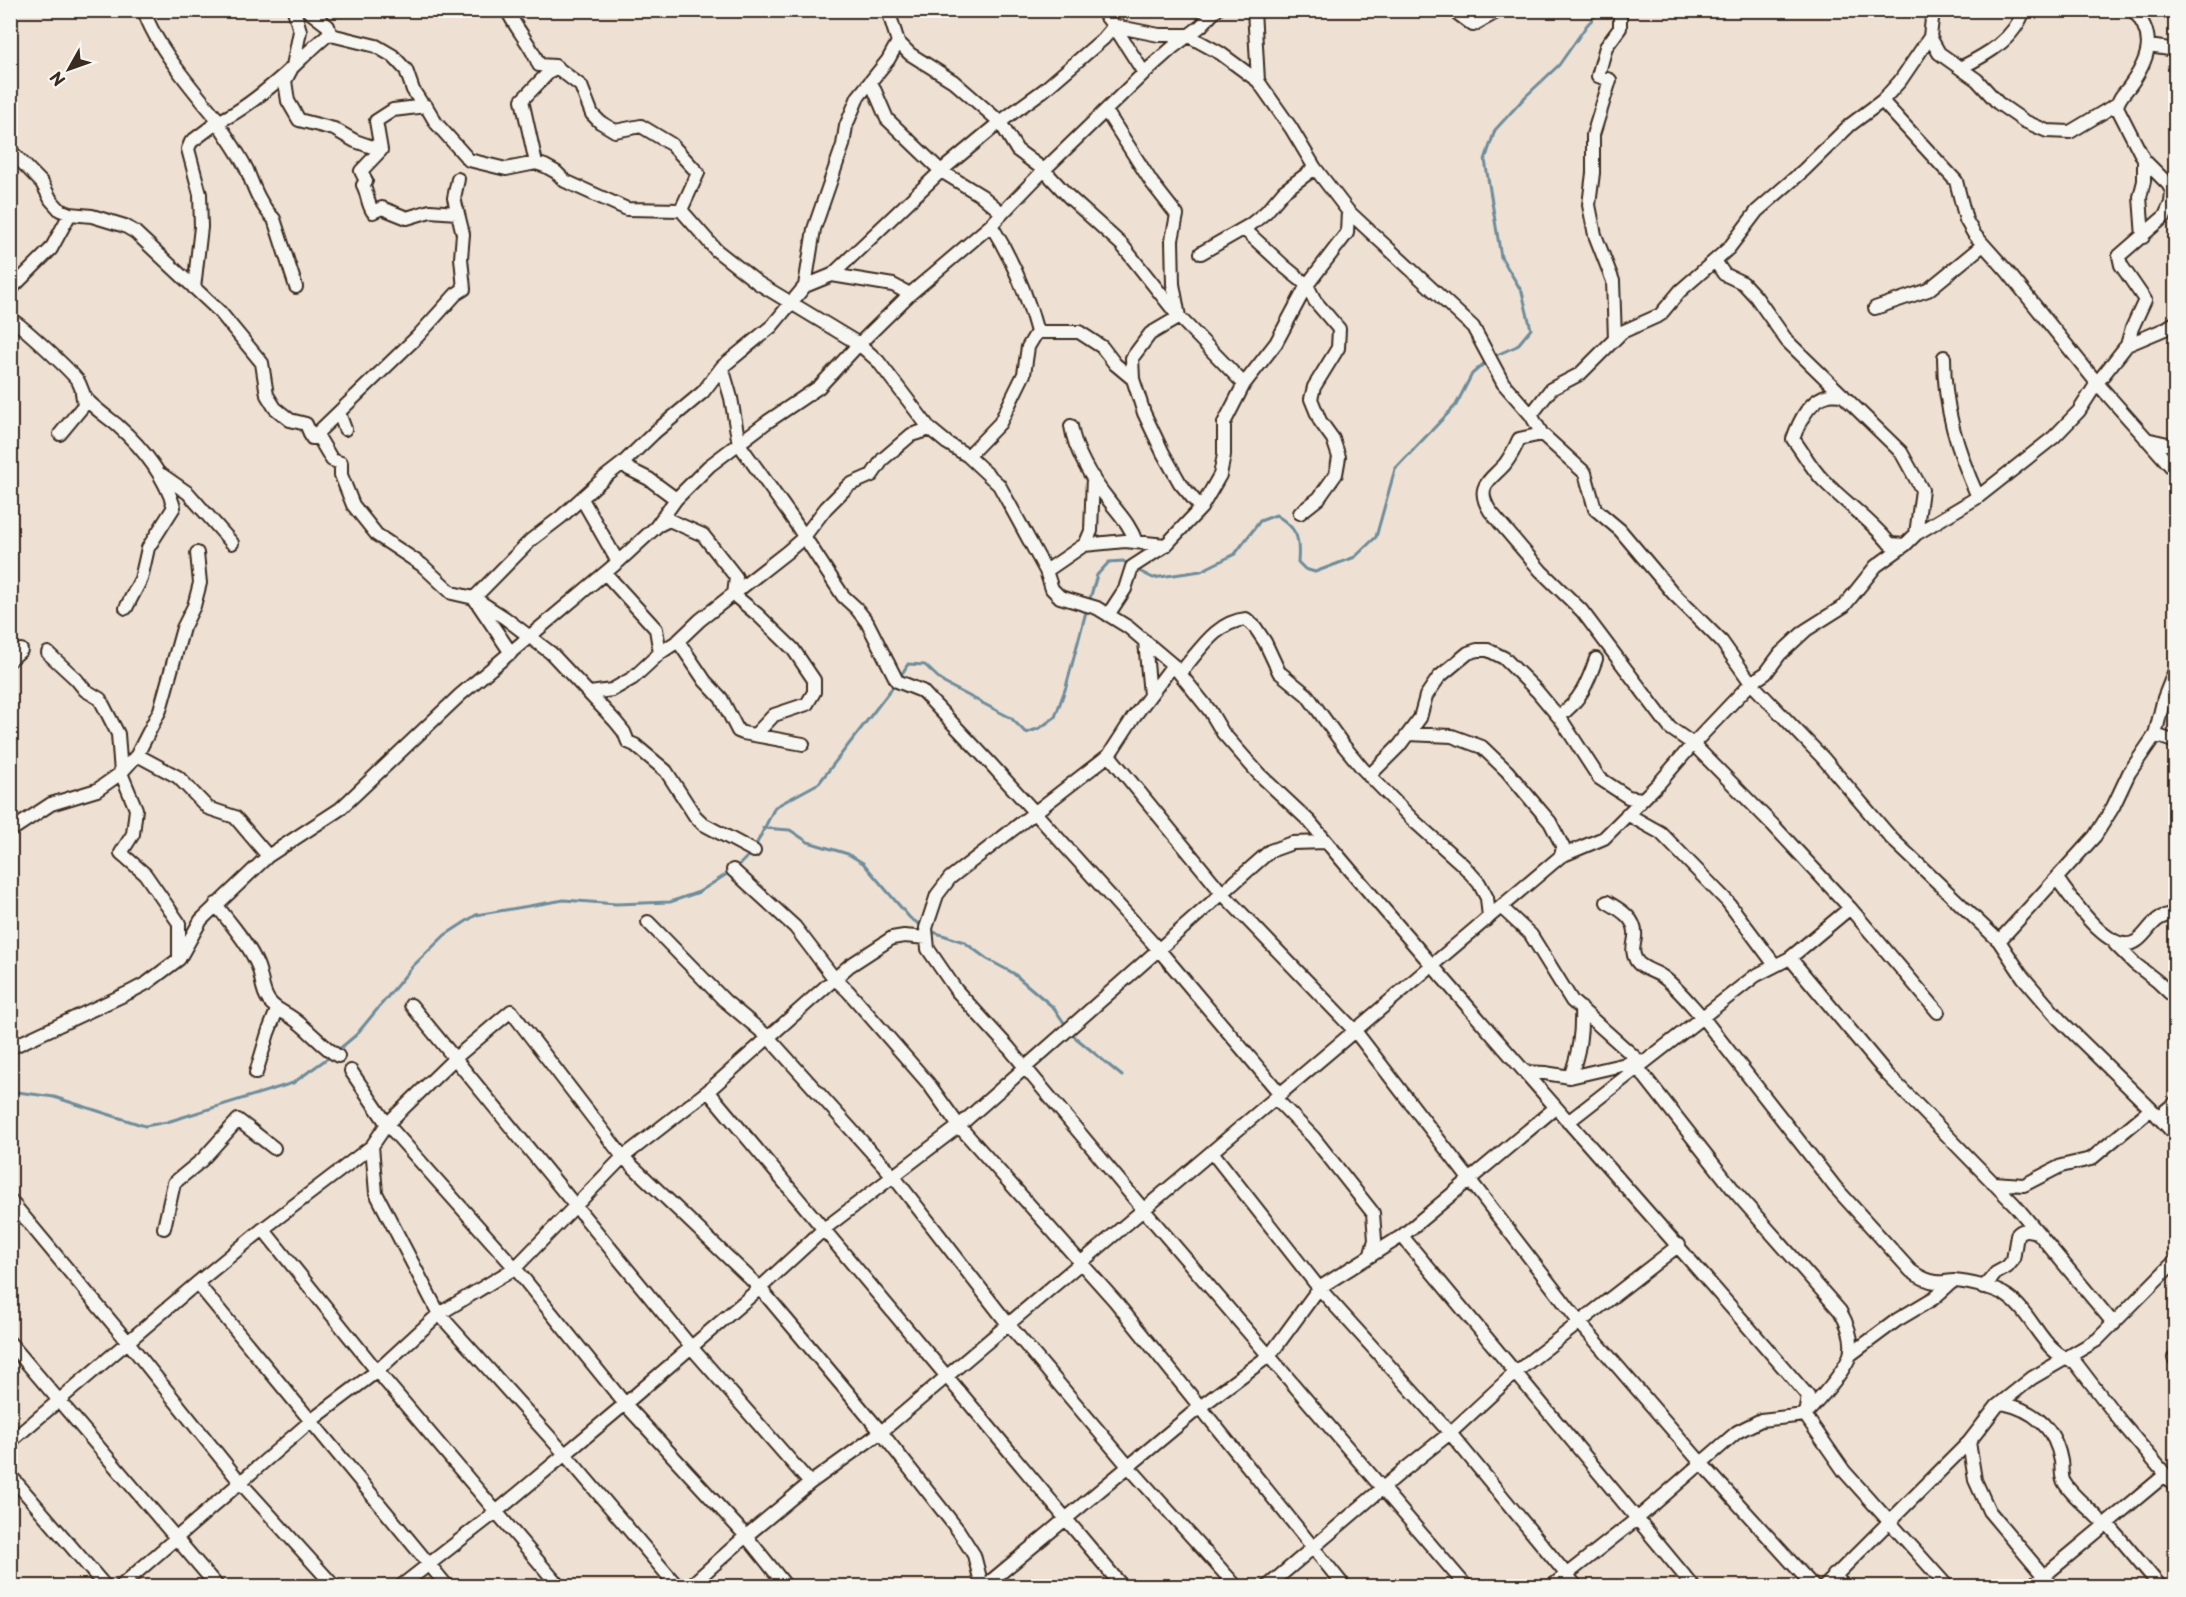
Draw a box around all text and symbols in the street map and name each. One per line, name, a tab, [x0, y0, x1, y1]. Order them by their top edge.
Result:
north arrow	[39, 39, 99, 99]
text: N	[43, 67, 70, 92]

